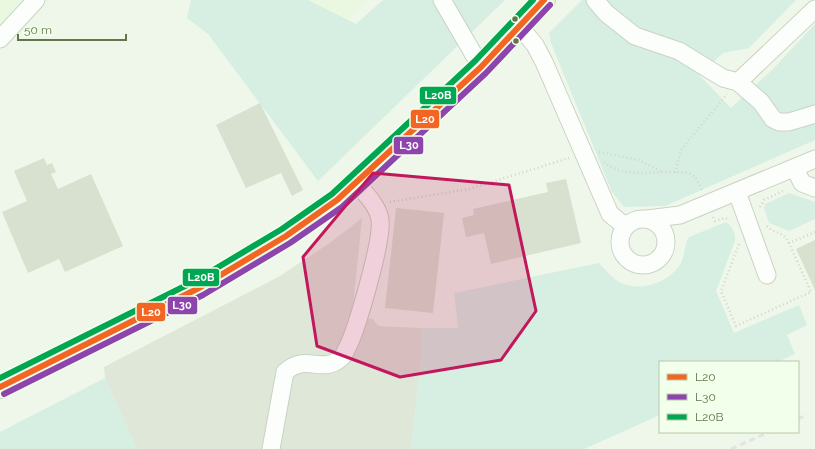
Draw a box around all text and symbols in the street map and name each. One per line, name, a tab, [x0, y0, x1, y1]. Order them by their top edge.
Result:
unlabelled marker	[510, 14, 520, 24]
scale bar	[18, 16, 126, 42]
text: 50 m	[24, 23, 52, 37]
unlabelled marker	[511, 36, 521, 46]
line badge: L20B	[419, 86, 457, 105]
text: L20B	[425, 89, 452, 102]
line badge: L20	[410, 109, 440, 129]
text: L20	[415, 113, 435, 126]
line badge: L30	[393, 136, 424, 155]
text: L30	[399, 139, 419, 152]
line badge: L20B	[182, 268, 220, 287]
text: L20B	[188, 271, 215, 284]
line badge: L30	[167, 296, 198, 315]
text: L30	[172, 299, 192, 312]
line badge: L20	[136, 302, 166, 322]
text: L20	[141, 306, 161, 319]
legend	[659, 361, 799, 433]
text: L20	[695, 370, 716, 384]
text: L30	[695, 390, 716, 404]
text: L20B	[695, 410, 724, 424]

